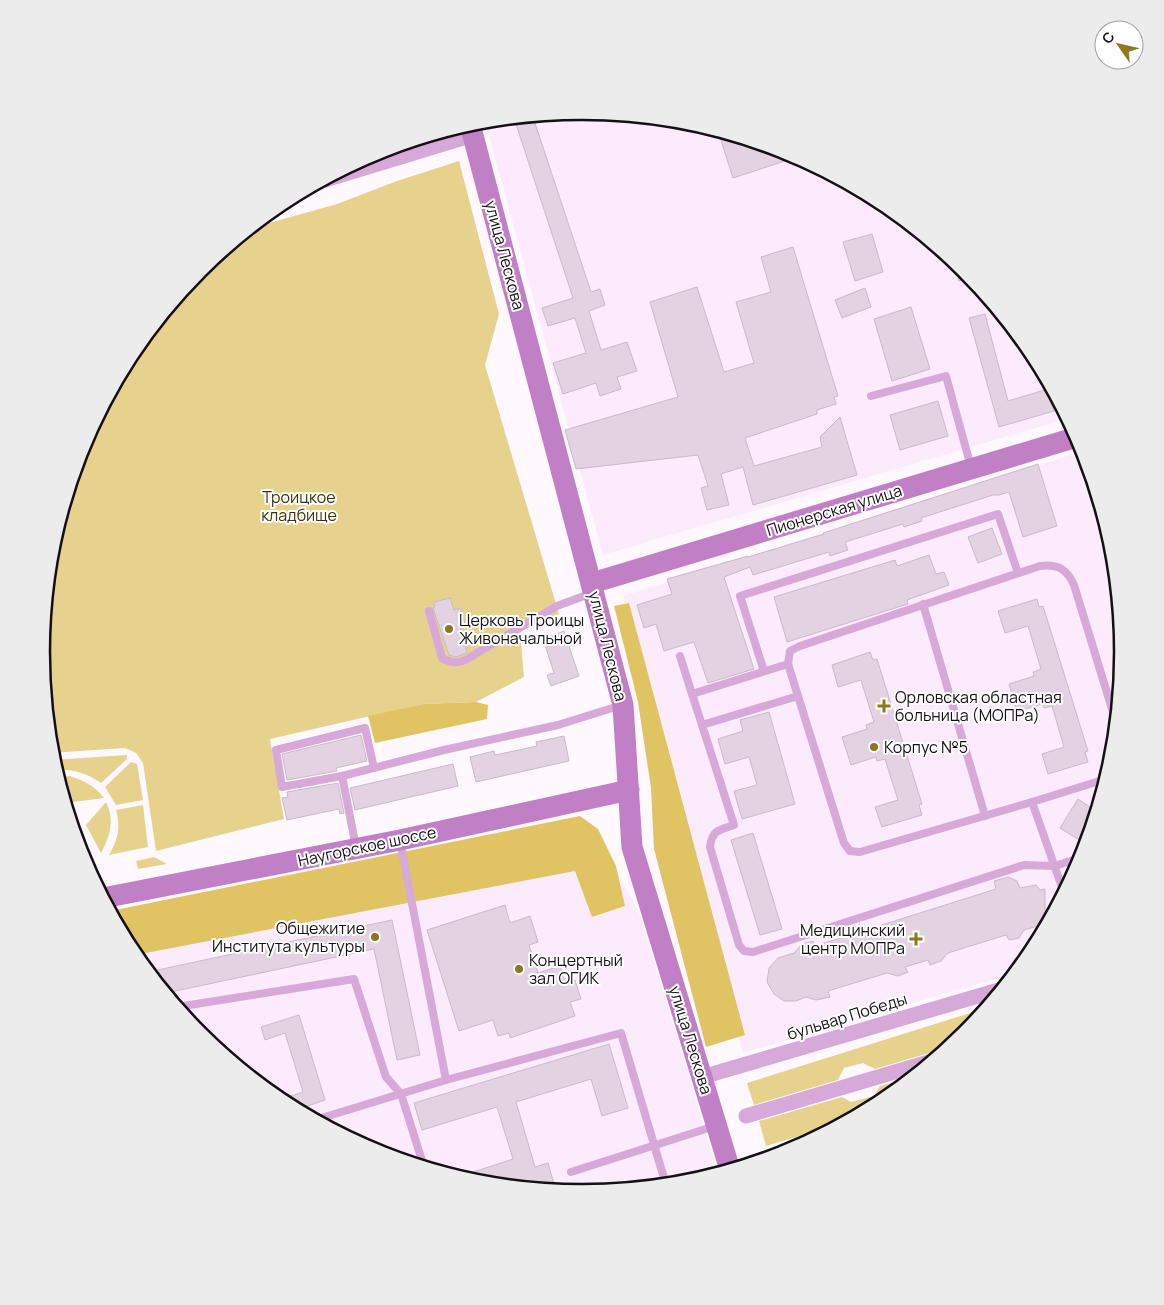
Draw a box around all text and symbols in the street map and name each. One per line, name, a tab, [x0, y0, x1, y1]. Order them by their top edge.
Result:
north arrow	[1094, 20, 1144, 70]
text: С	[1097, 28, 1119, 47]
street label: улица Лескова	[480, 198, 530, 312]
street label: Пионерская улица	[763, 479, 905, 541]
park label: Троицкое кладбище	[261, 486, 337, 526]
street label: улица Лескова	[584, 589, 632, 703]
place label: Церковь Троицы Живоначальной	[459, 609, 584, 649]
marker: Церковь Троицы Живоначальной	[443, 623, 455, 635]
place label: Орловская областная больница (МОПРа)	[895, 686, 1062, 726]
marker: Орловская областная больница (МОПРа)	[877, 699, 891, 713]
place label: Корпус №5	[884, 736, 968, 758]
marker: Корпус №5	[868, 741, 880, 753]
street label: Наугорское шоссе	[296, 821, 438, 871]
place label: Общежитие Института культуры	[212, 917, 365, 957]
place label: Медицинский центр МОПРа	[800, 919, 905, 959]
marker: Общежитие Института культуры	[369, 931, 381, 943]
marker: Медицинский центр МОПРа	[909, 932, 923, 946]
place label: Концертный зал ОГИК	[529, 949, 623, 989]
marker: Концертный зал ОГИК	[513, 963, 525, 975]
street label: улица Лескова	[664, 983, 718, 1097]
street label: бульвар Победы	[784, 987, 910, 1045]

